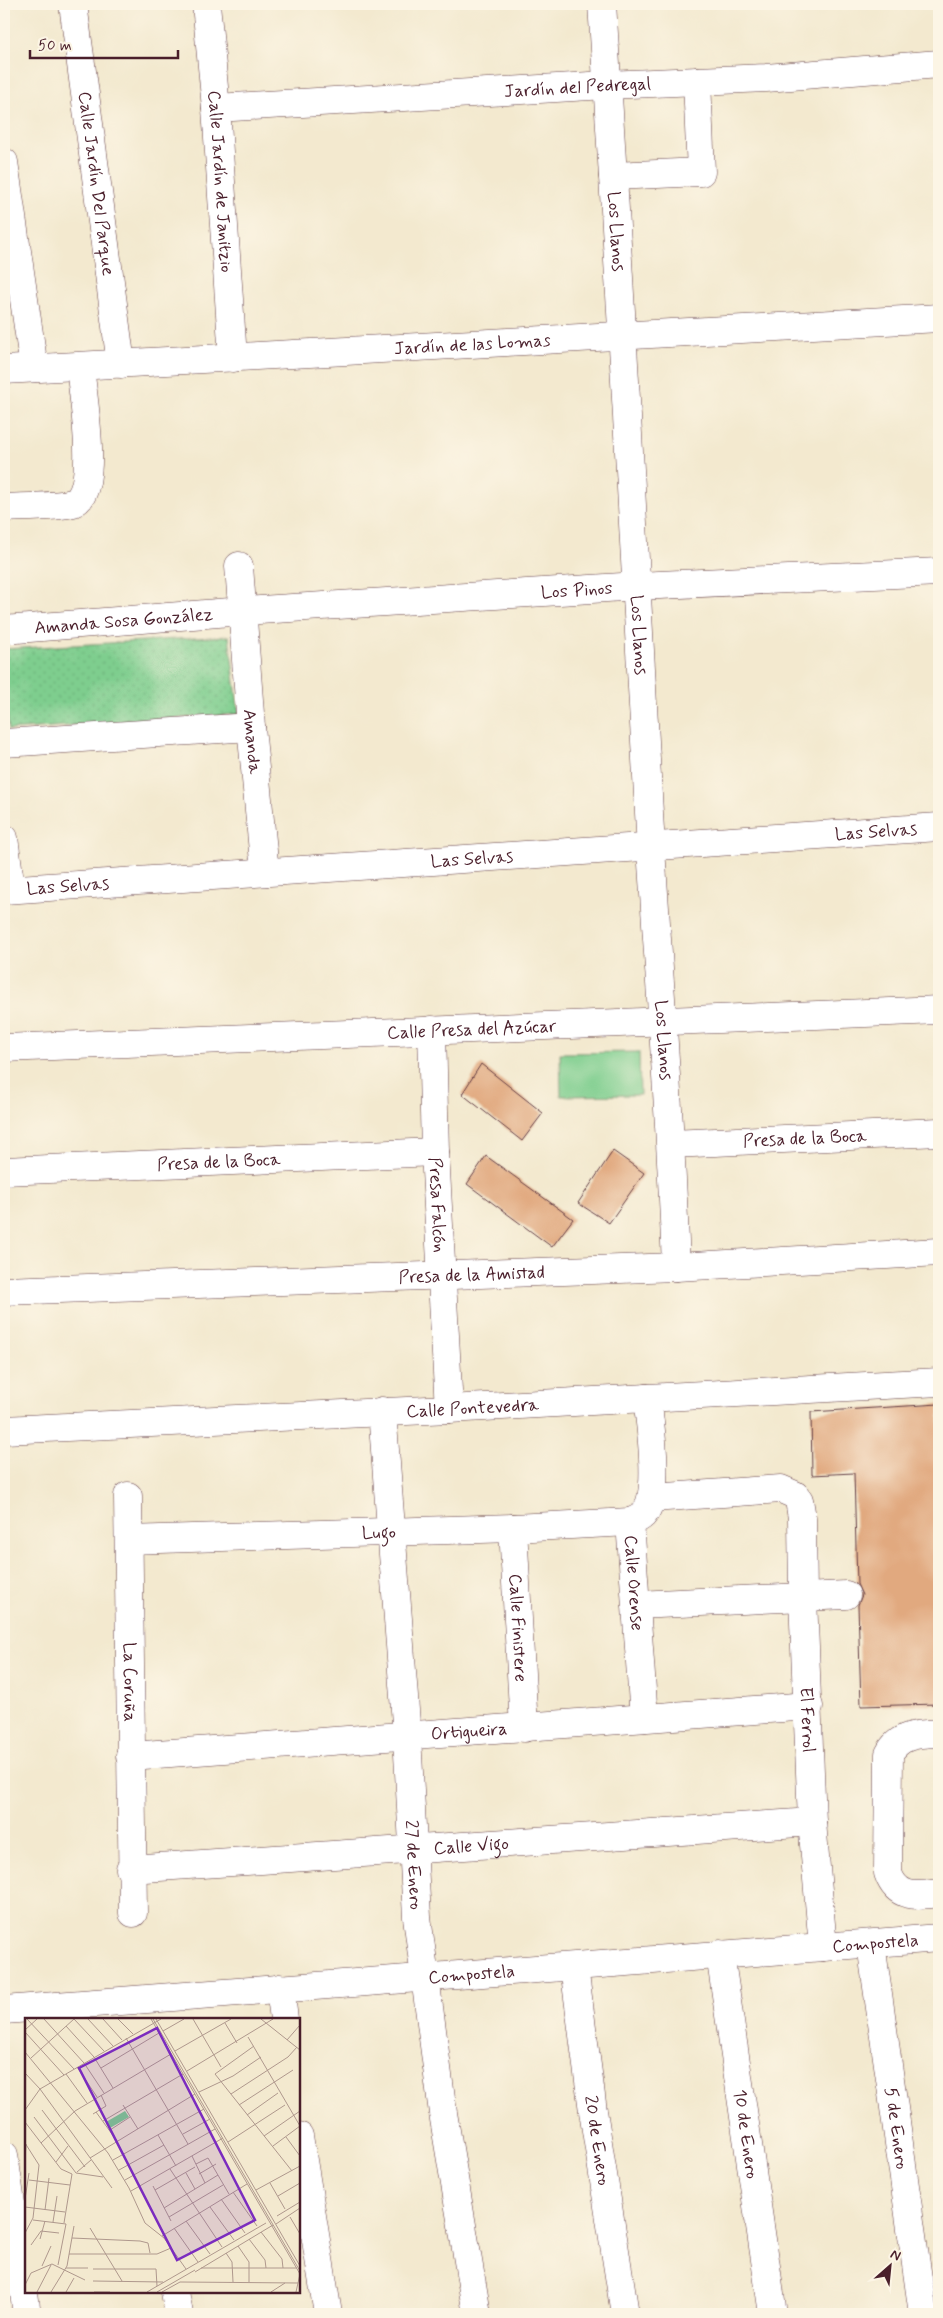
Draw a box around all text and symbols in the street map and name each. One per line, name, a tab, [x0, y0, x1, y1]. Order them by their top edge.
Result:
scale bar	[30, 28, 178, 60]
text: 50 m	[38, 36, 72, 56]
street label: Jardín del Pedregal	[503, 72, 651, 104]
street label: Calle Jardín de Janitzio	[201, 89, 238, 273]
street label: Calle Jardín Del Parque	[72, 90, 120, 277]
street label: Los Llanos	[601, 191, 630, 272]
street label: Jardín de las Lomas	[393, 329, 551, 361]
street label: Los Pinos	[540, 577, 613, 605]
street label: Los Llanos	[624, 594, 652, 676]
street label: Amanda Sosa González	[33, 602, 214, 641]
street label: Amanda	[237, 708, 266, 775]
street label: Las Selvas	[834, 817, 918, 847]
street label: Las Selvas	[430, 845, 514, 874]
street label: Las Selvas	[26, 872, 110, 901]
street label: Los Llanos	[648, 999, 677, 1081]
street label: Calle Presa del Azúcar	[387, 1015, 557, 1045]
street label: Presa de la Boca	[743, 1124, 867, 1154]
street label: Presa de la Boca	[157, 1148, 281, 1177]
street label: Presa Falcón	[422, 1157, 451, 1253]
street label: Presa de la Amistad	[398, 1261, 545, 1290]
street label: Calle Pontevedra	[406, 1393, 540, 1424]
street label: Lugo	[361, 1521, 396, 1547]
street label: Calle Orense	[618, 1534, 649, 1632]
street label: Calle Finistere	[503, 1573, 532, 1683]
street label: La Coruña	[117, 1642, 142, 1722]
street label: El Ferrol	[794, 1687, 820, 1753]
street label: Ortigueira	[430, 1717, 508, 1747]
street label: 27 de Enero	[399, 1819, 428, 1910]
street label: Calle Vigo	[433, 1832, 510, 1861]
street label: Compostela	[831, 1929, 920, 1959]
street label: Compostela	[428, 1960, 516, 1990]
inset map	[25, 2018, 300, 2293]
street label: 5 de Enero	[878, 2086, 914, 2171]
street label: 10 de Enero	[727, 2088, 764, 2181]
street label: 20 de Enero	[578, 2094, 616, 2187]
north arrow	[866, 2240, 916, 2290]
text: N	[887, 2245, 904, 2265]

